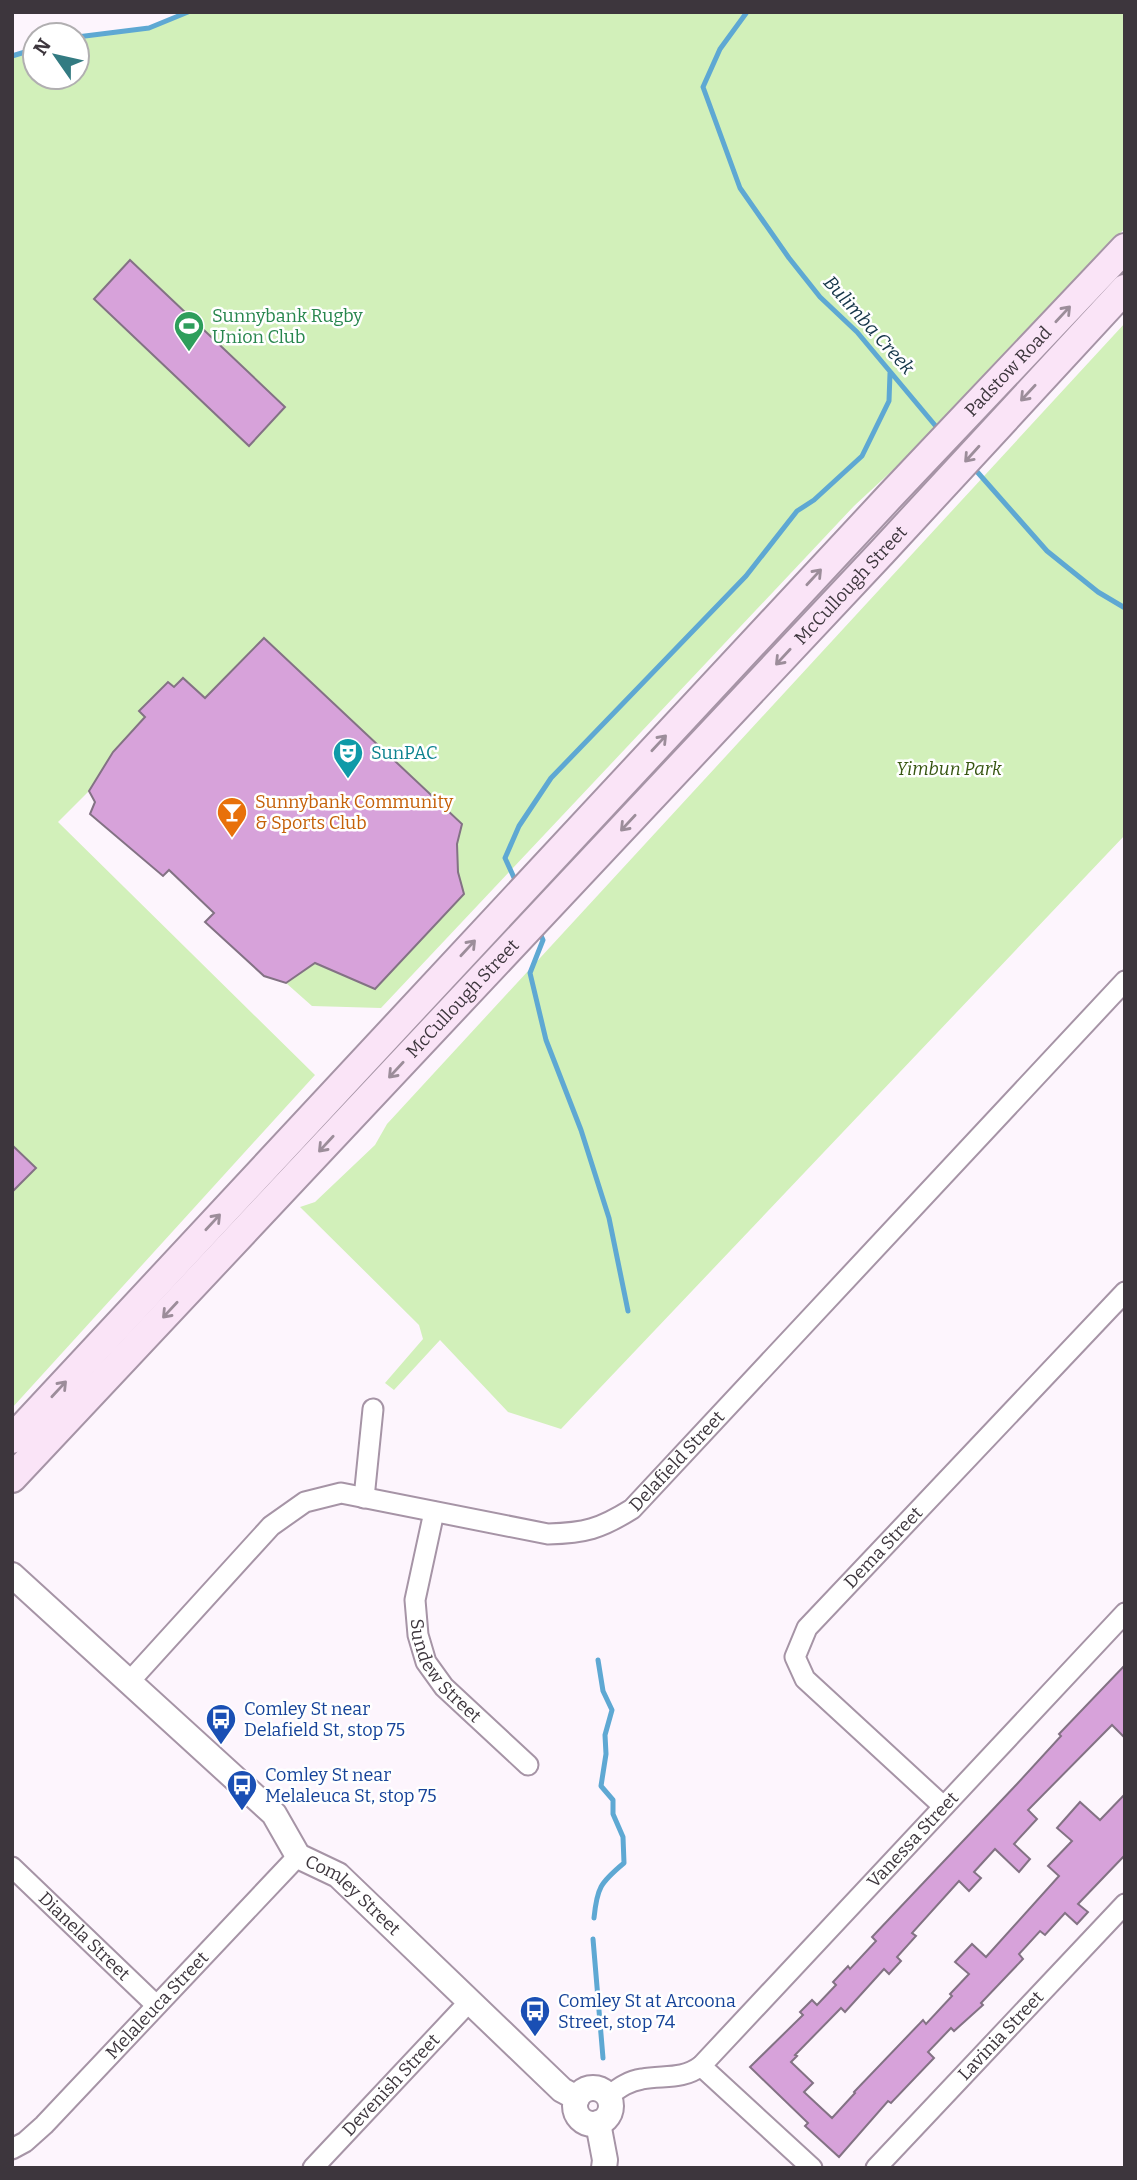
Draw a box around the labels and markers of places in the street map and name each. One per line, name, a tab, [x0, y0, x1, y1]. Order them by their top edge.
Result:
place label: Sunnybank Rugby Union Club	[212, 305, 363, 348]
sports icon: Sunnybank Rugby Union Club	[172, 309, 206, 353]
theatre icon: SunPAC	[331, 736, 365, 780]
place label: SunPAC	[371, 742, 438, 764]
place label: Sunnybank Community & Sports Club	[255, 791, 454, 834]
bar icon: Sunnybank Community & Sports Club	[215, 795, 249, 839]
place label: Comley St near Delafield St, stop 75	[244, 1698, 405, 1741]
bus stop icon: Comley St near Delafield St, stop 75	[204, 1702, 238, 1746]
place label: Comley St near Melaleuca St, stop 75	[265, 1764, 437, 1807]
bus stop icon: Comley St near Melaleuca St, stop 75	[225, 1768, 259, 1812]
place label: Comley St at Arcoona Street, stop 74	[558, 1990, 736, 2033]
bus stop icon: Comley St at Arcoona Street, stop 74	[518, 1994, 552, 2038]

